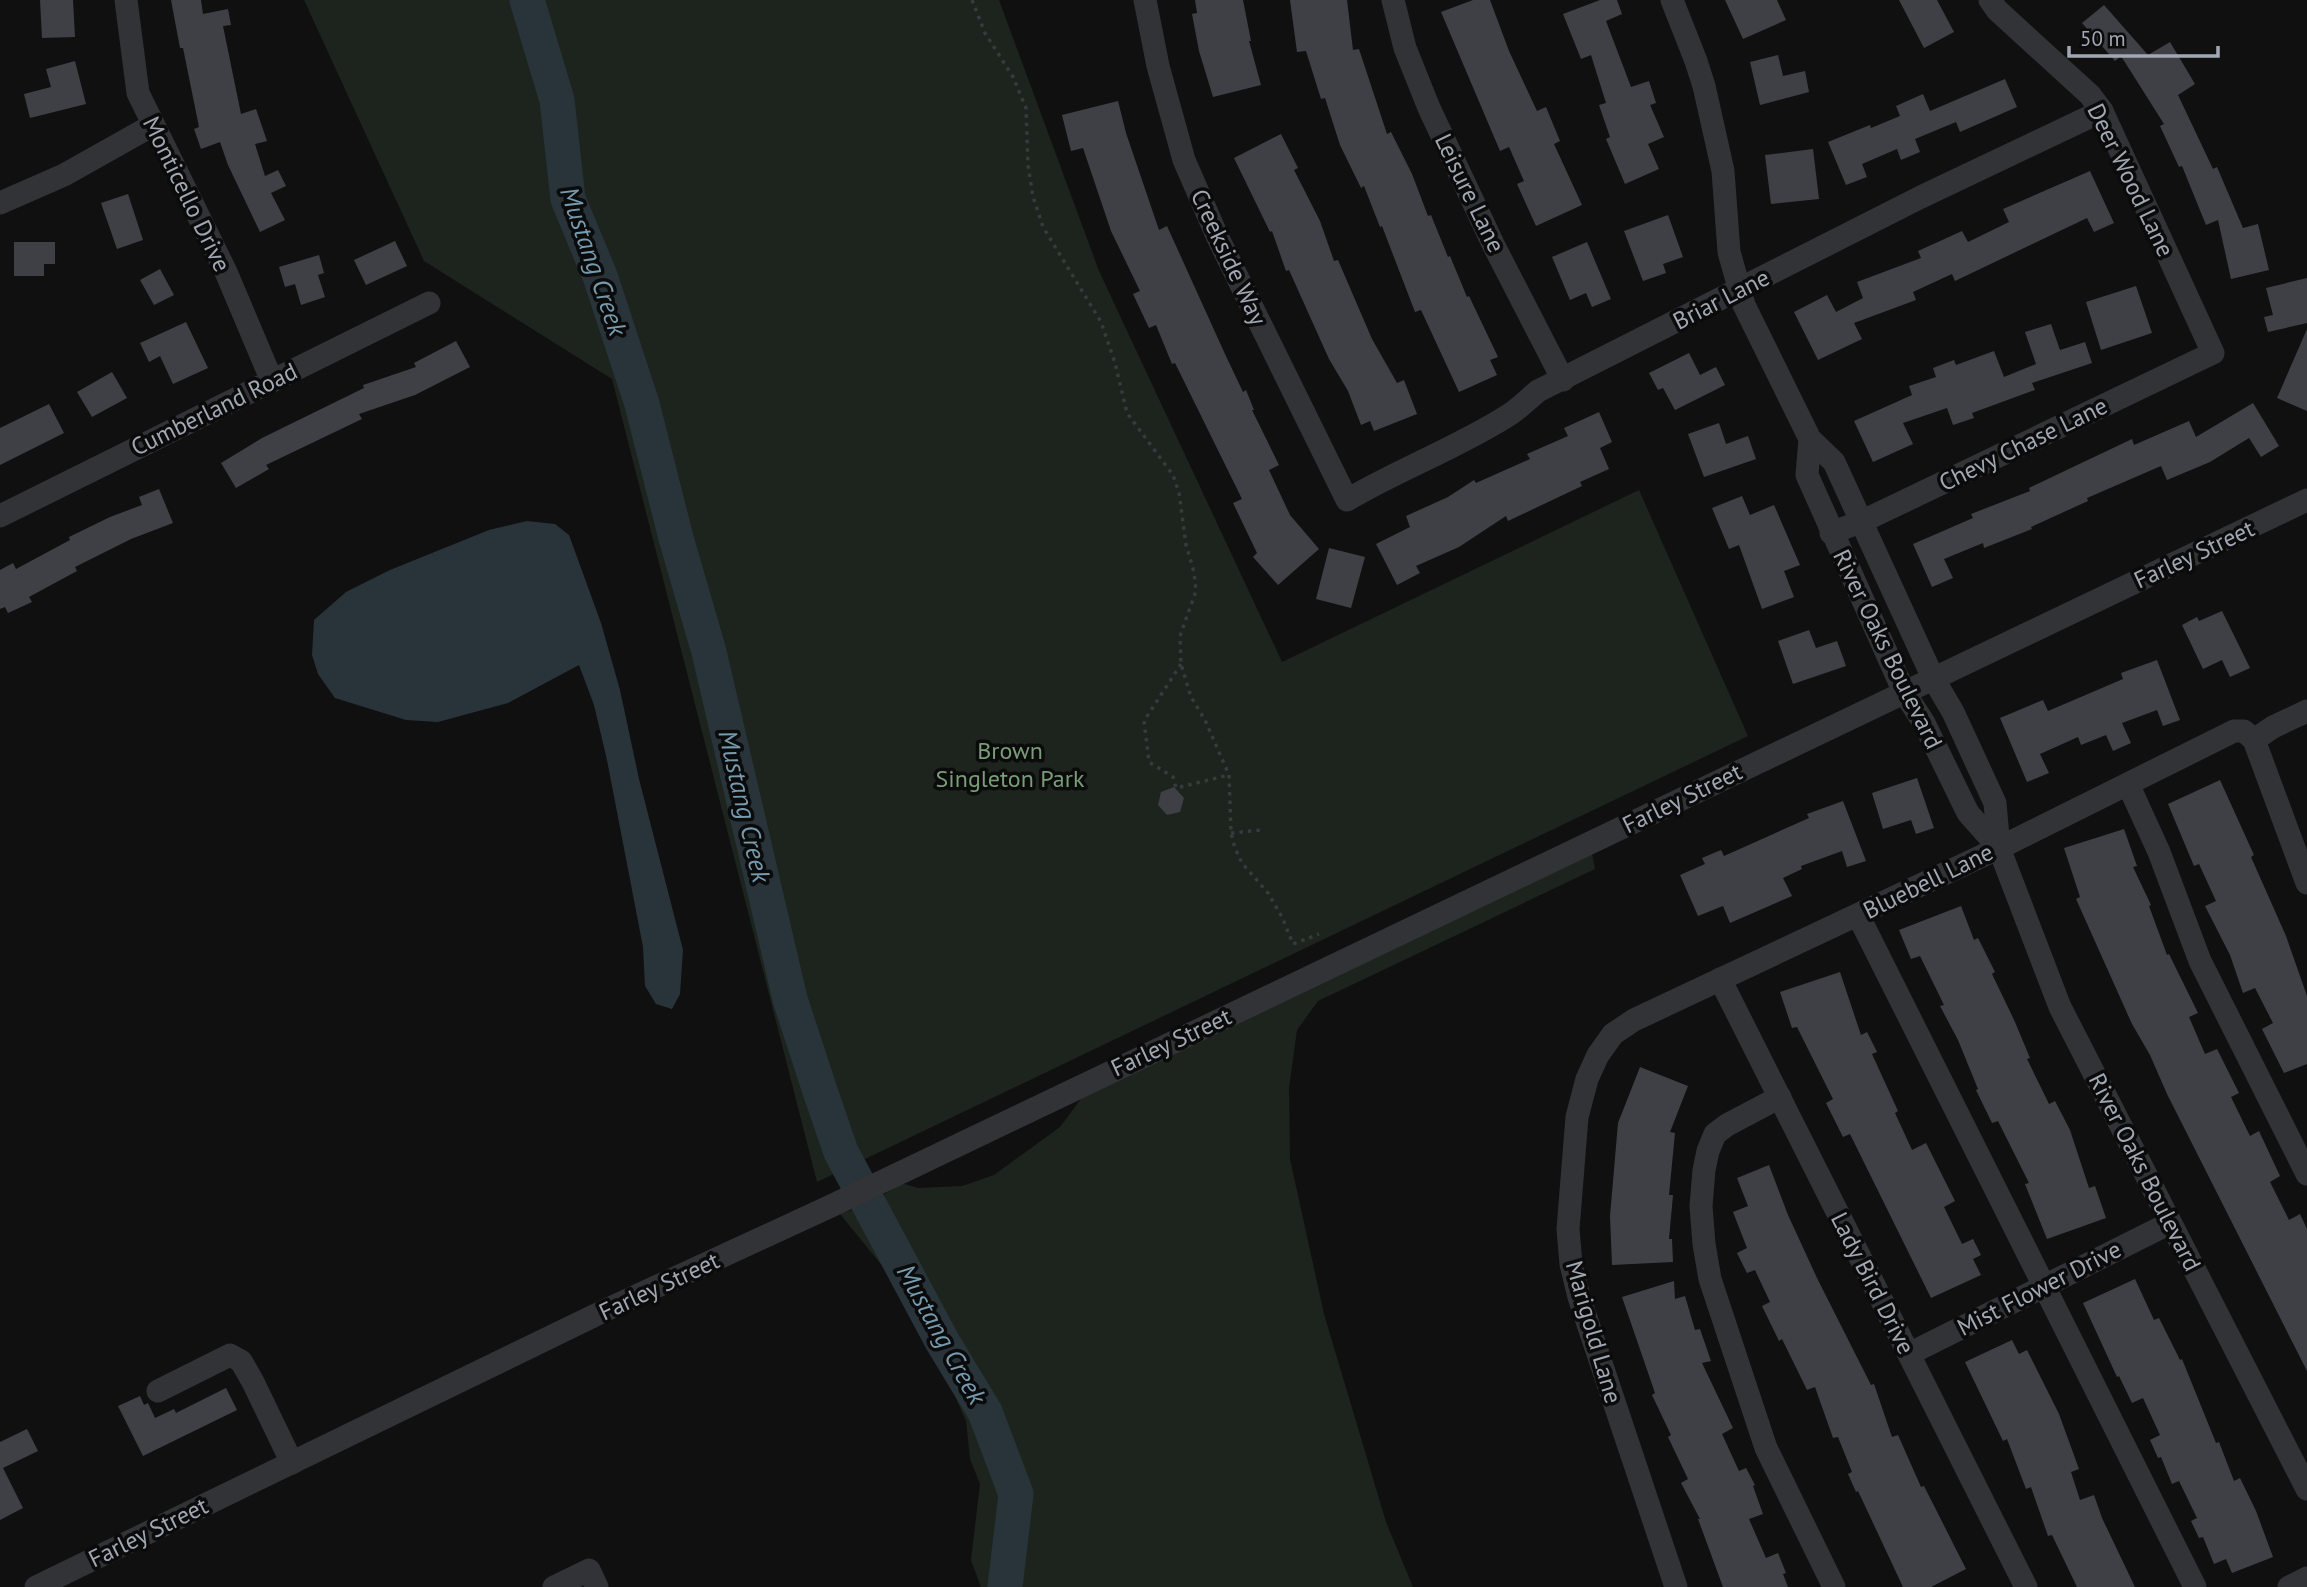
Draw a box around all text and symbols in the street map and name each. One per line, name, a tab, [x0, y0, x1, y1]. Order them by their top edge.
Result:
scale bar	[2069, 14, 2218, 58]
text: 50 m	[2080, 25, 2126, 52]
street label: Deer Wood Lane	[2080, 98, 2182, 262]
street label: Monticello Drive	[136, 111, 238, 277]
street label: Leisure Lane	[1428, 128, 1512, 258]
water label: Mustang Creek	[553, 182, 635, 341]
street label: Creekside Way	[1184, 184, 1274, 330]
street label: Briar Lane	[1668, 262, 1774, 336]
street label: Cumberland Road	[126, 355, 302, 463]
street label: Chevy Chase Lane	[1934, 390, 2112, 498]
street label: Farley Street	[2129, 513, 2259, 595]
street label: River Oaks Boulevard	[1826, 544, 1950, 754]
water label: Mustang Creek	[711, 727, 779, 887]
park label: Brown Singleton Park	[936, 735, 1085, 794]
street label: Farley Street	[1617, 756, 1747, 840]
street label: Bluebell Lane	[1858, 836, 1998, 926]
street label: Farley Street	[1106, 1001, 1236, 1083]
street label: River Oaks Boulevard	[2082, 1068, 2208, 1276]
street label: Lady Bird Drive	[1824, 1207, 1922, 1359]
street label: Mist Flower Drive	[1952, 1233, 2126, 1343]
street label: Farley Street	[594, 1245, 724, 1327]
street label: Marigold Lane	[1559, 1257, 1629, 1407]
water label: Mustang Creek	[890, 1258, 995, 1411]
street label: Farley Street	[83, 1490, 213, 1574]

